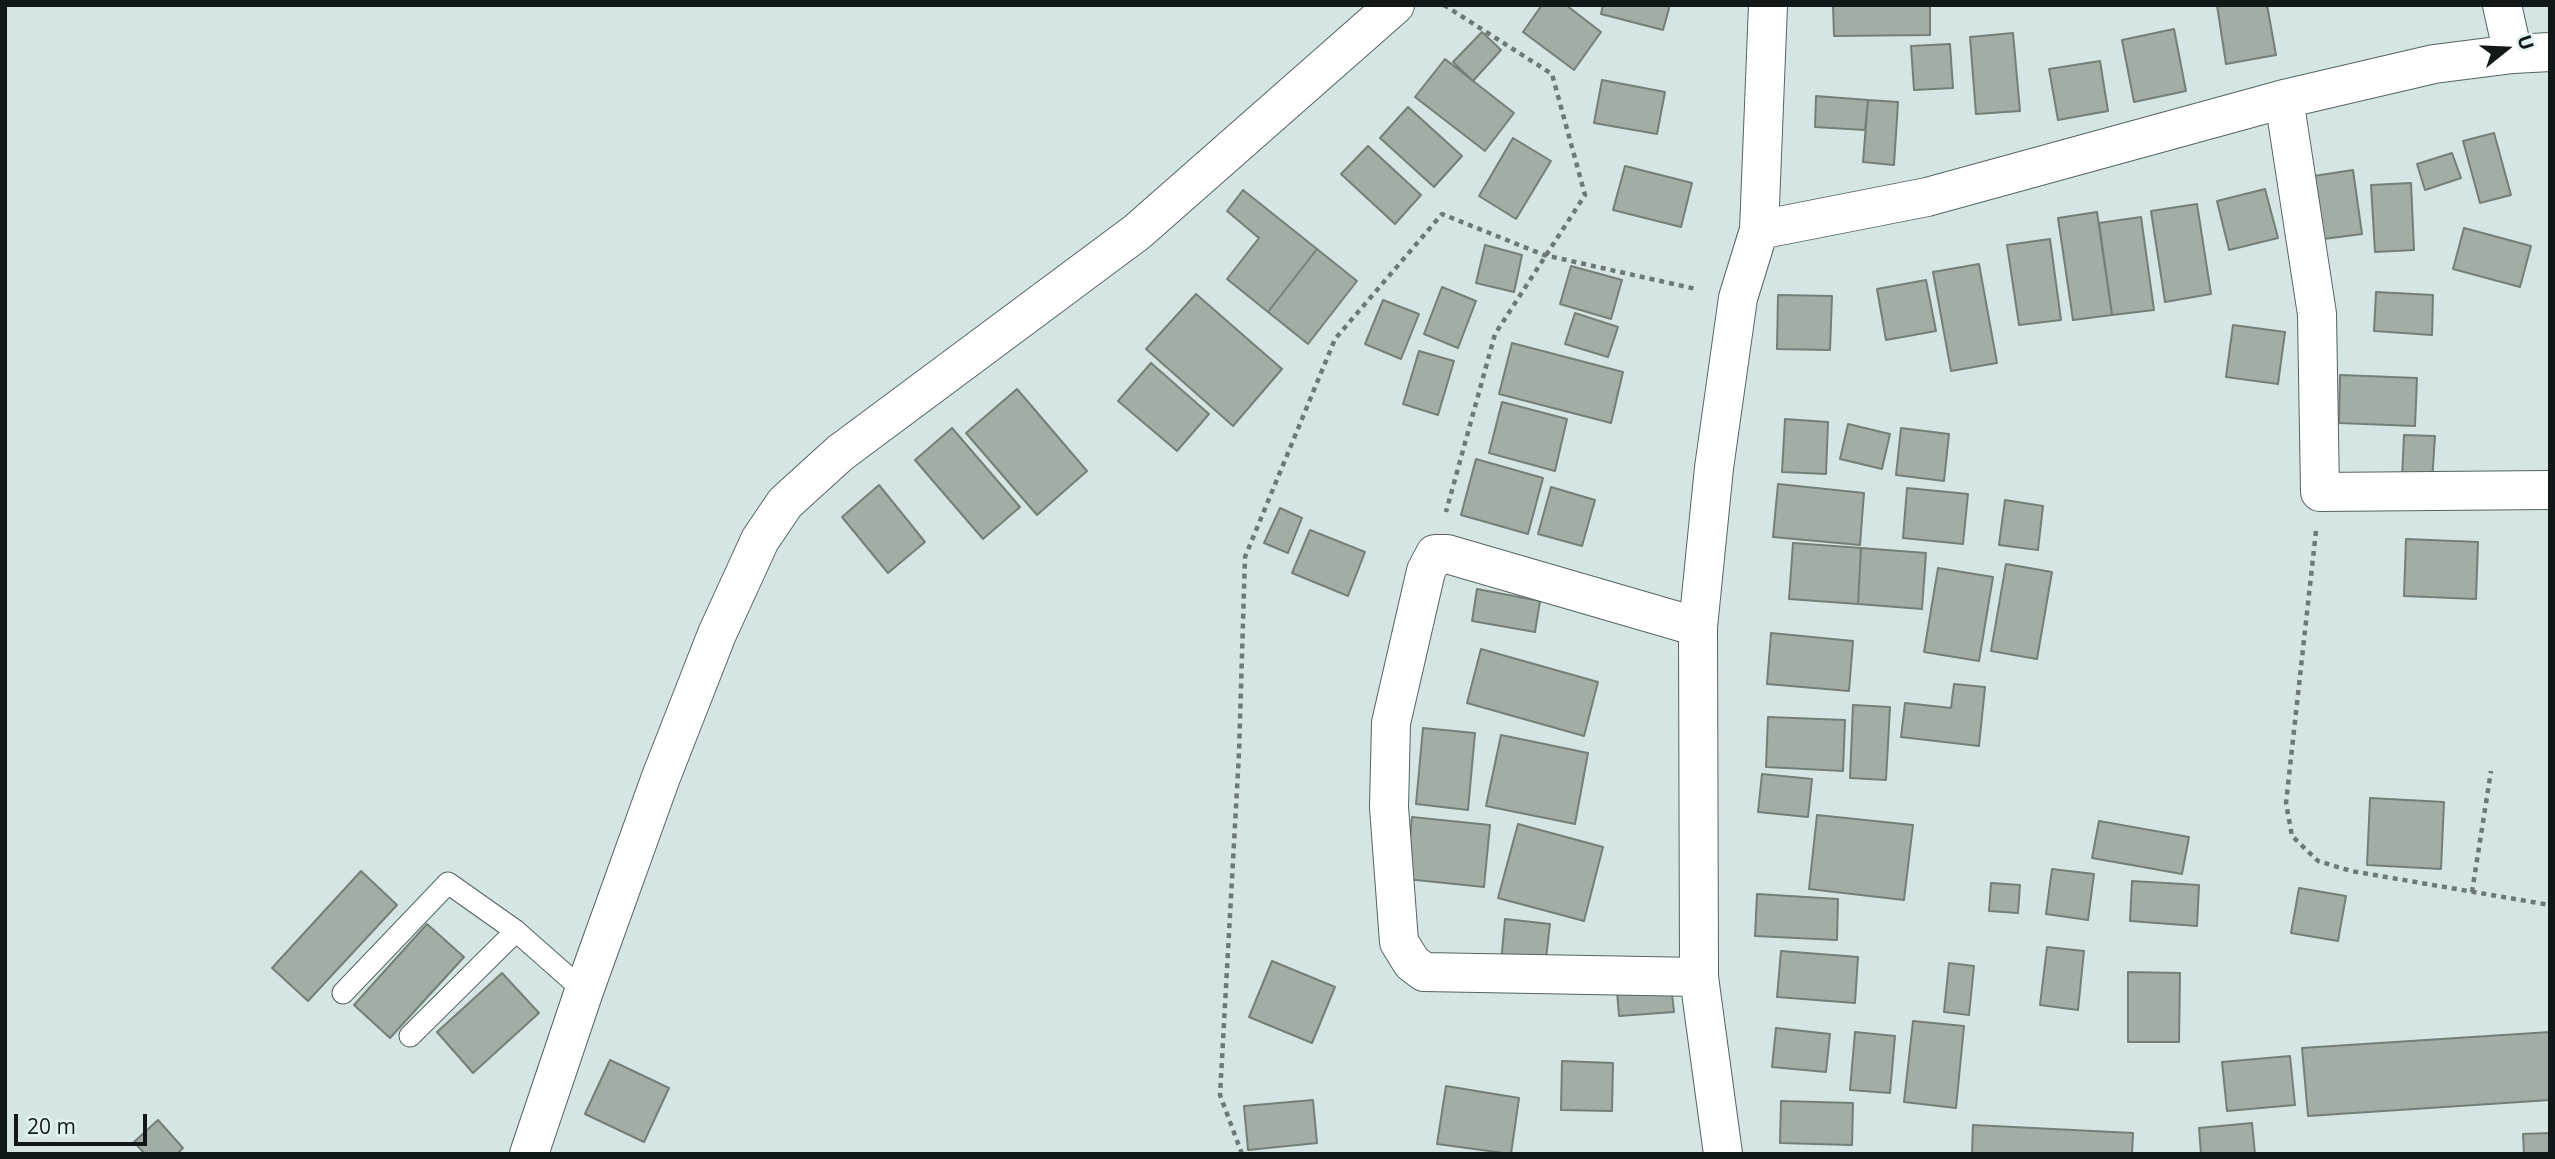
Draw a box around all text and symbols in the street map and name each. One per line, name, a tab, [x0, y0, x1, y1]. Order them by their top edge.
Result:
north arrow	[2471, 14, 2541, 84]
text: U	[2511, 32, 2541, 53]
scale bar	[18, 1100, 150, 1144]
text: 20 m	[27, 1112, 76, 1140]

